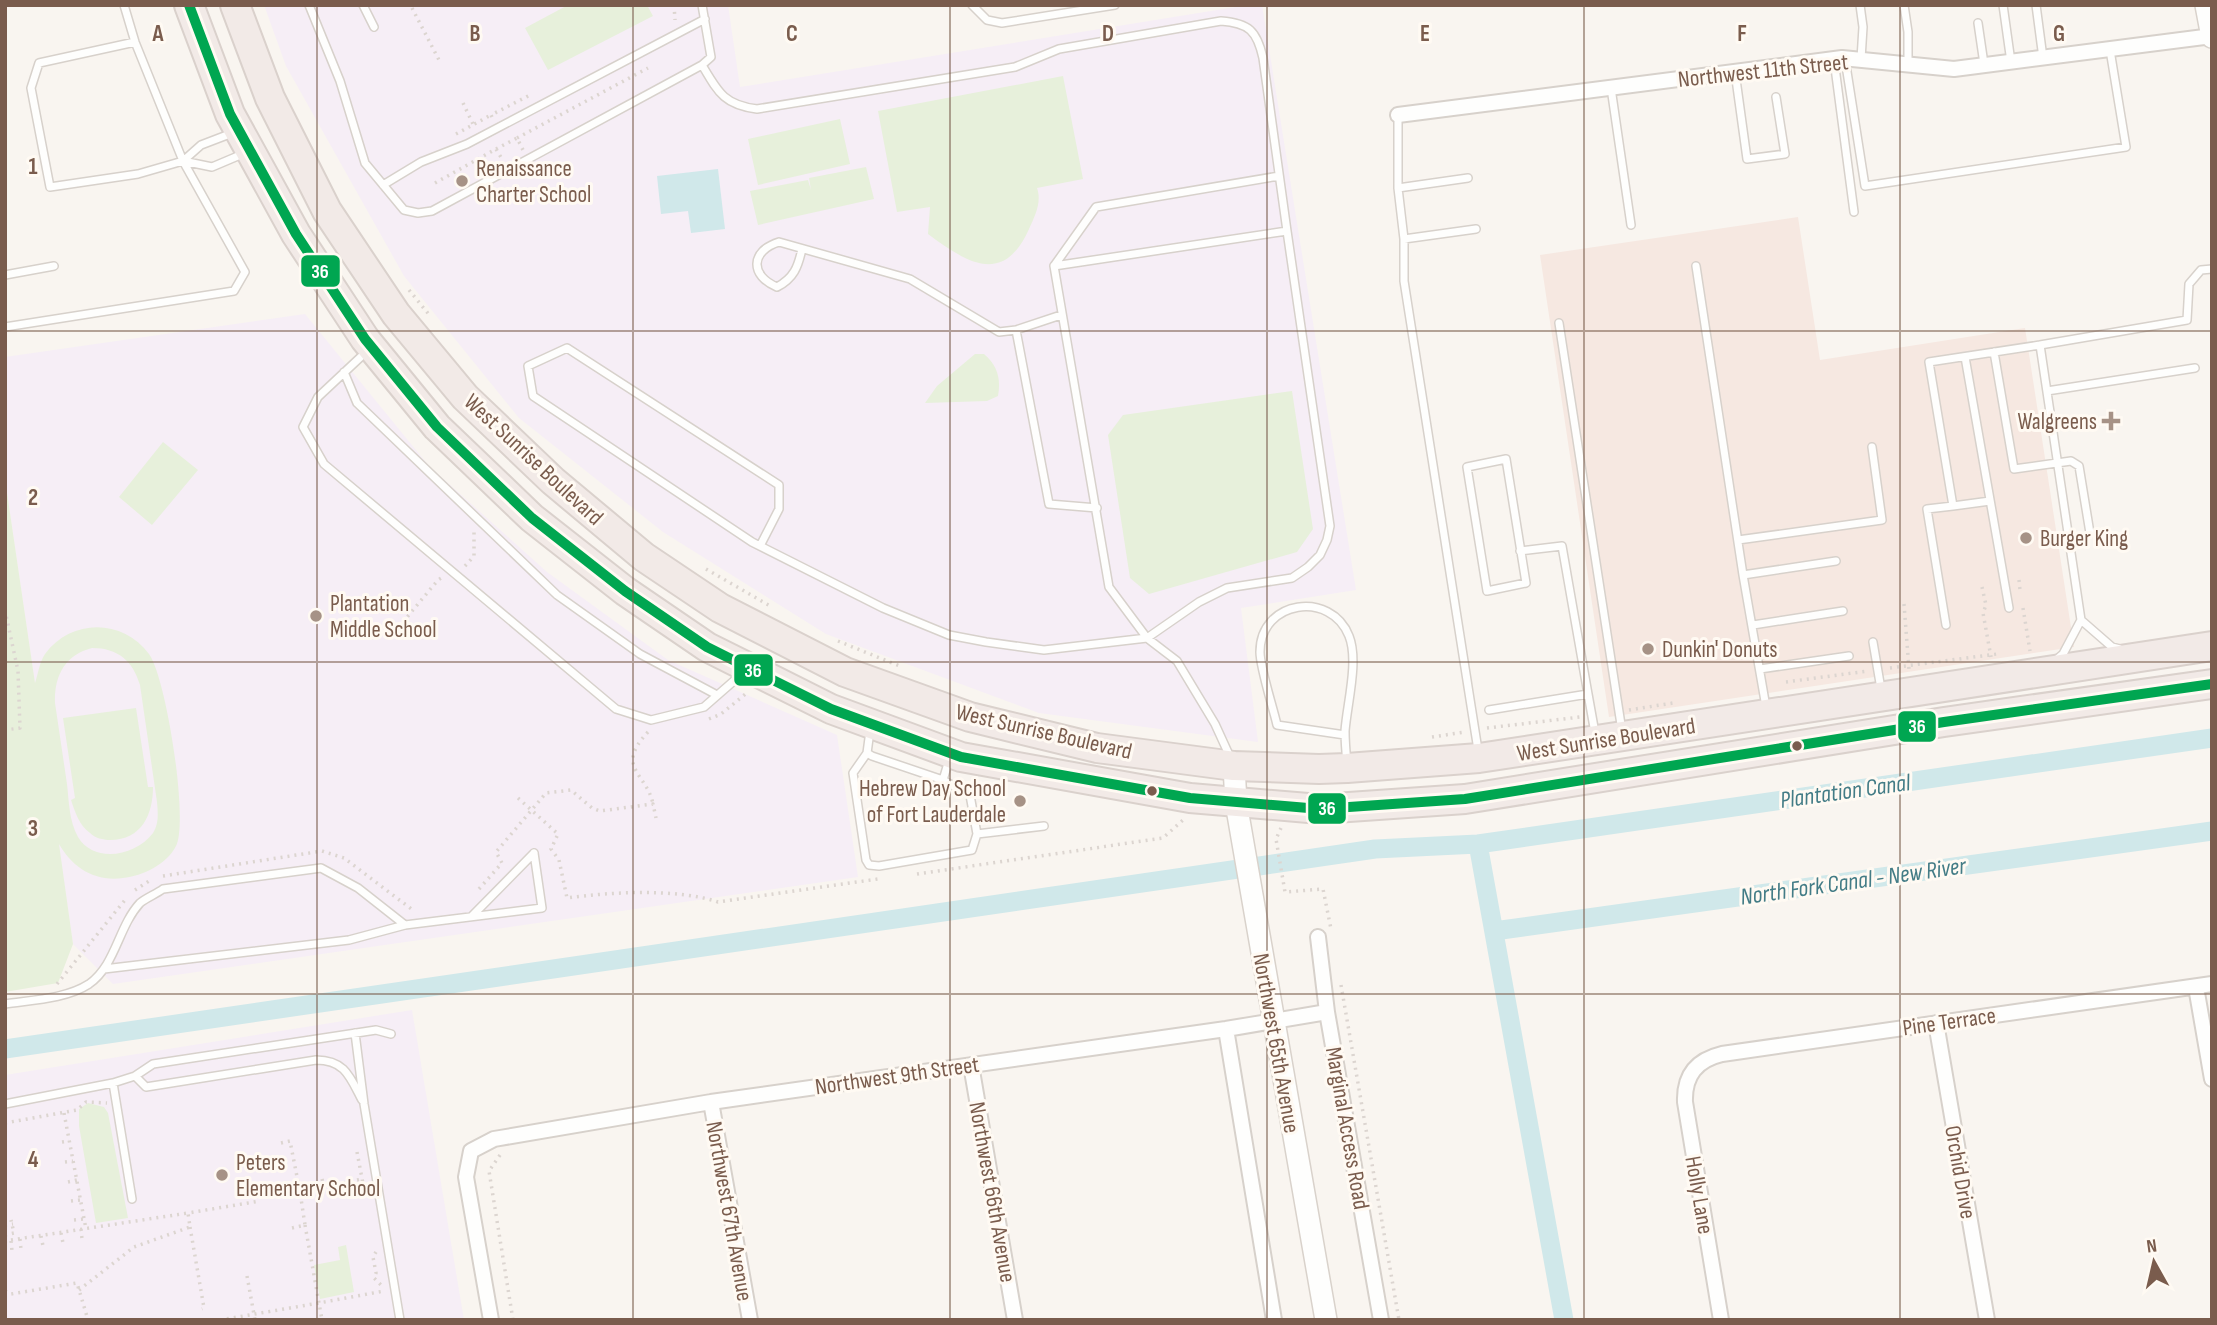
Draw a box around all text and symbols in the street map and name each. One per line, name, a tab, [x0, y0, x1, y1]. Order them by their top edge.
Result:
text: A	[152, 20, 165, 48]
text: B	[470, 20, 481, 48]
text: C	[786, 20, 798, 48]
text: D	[1102, 20, 1114, 48]
text: E	[1420, 20, 1430, 48]
text: F	[1737, 20, 1747, 48]
text: G	[2053, 20, 2065, 48]
street label: Northwest 11th Street	[1677, 48, 1850, 94]
text: 1	[28, 153, 38, 181]
place label: Renaissance Charter School	[476, 155, 591, 209]
marker: Renaissance Charter School	[454, 173, 470, 189]
line badge: 36	[300, 254, 341, 288]
text: 36	[311, 261, 329, 284]
street label: West Sunrise Boulevard	[458, 388, 609, 531]
place label: Walgreens	[2018, 408, 2097, 436]
marker: Walgreens	[2103, 413, 2119, 429]
text: 2	[28, 484, 38, 512]
place label: Burger King	[2040, 525, 2128, 553]
marker: Burger King	[2018, 530, 2034, 546]
place label: Plantation Middle School	[330, 590, 437, 644]
marker: Plantation Middle School	[308, 608, 324, 624]
place label: Dunkin' Donuts	[1662, 636, 1778, 664]
marker: Dunkin' Donuts	[1640, 641, 1656, 657]
line badge: 36	[733, 653, 774, 687]
text: 36	[744, 660, 762, 683]
street label: West Sunrise Boulevard	[953, 698, 1135, 766]
line badge: 36	[1897, 710, 1937, 743]
street label: West Sunrise Boulevard	[1515, 712, 1697, 768]
text: 36	[1908, 716, 1926, 739]
unlabelled marker	[1790, 739, 1804, 753]
water label: Plantation Canal	[1778, 768, 1913, 815]
place label: Hebrew Day School of Fort Lauderdale	[859, 775, 1006, 829]
unlabelled marker	[1145, 784, 1159, 798]
line badge: 36	[1307, 792, 1347, 825]
marker: Hebrew Day School of Fort Lauderdale	[1012, 793, 1028, 809]
text: 36	[1318, 798, 1336, 821]
text: 3	[28, 815, 38, 843]
water label: North Fork Canal - New River	[1739, 851, 1969, 912]
street label: Northwest 65th Avenue	[1246, 951, 1306, 1135]
street label: Pine Terrace	[1901, 1002, 1998, 1042]
street label: Marginal Access Road	[1319, 1045, 1375, 1212]
street label: Northwest 9th Street	[813, 1051, 981, 1101]
street label: Northwest 66th Avenue	[962, 1100, 1022, 1285]
street label: Northwest 67th Avenue	[699, 1119, 759, 1303]
street label: Orchid Drive	[1938, 1123, 1982, 1221]
text: 4	[28, 1146, 39, 1174]
place label: Peters Elementary School	[236, 1149, 380, 1203]
street label: Holly Lane	[1678, 1154, 1720, 1236]
marker: Peters Elementary School	[214, 1167, 230, 1183]
north arrow	[2119, 1227, 2189, 1297]
text: N	[2145, 1235, 2158, 1259]

